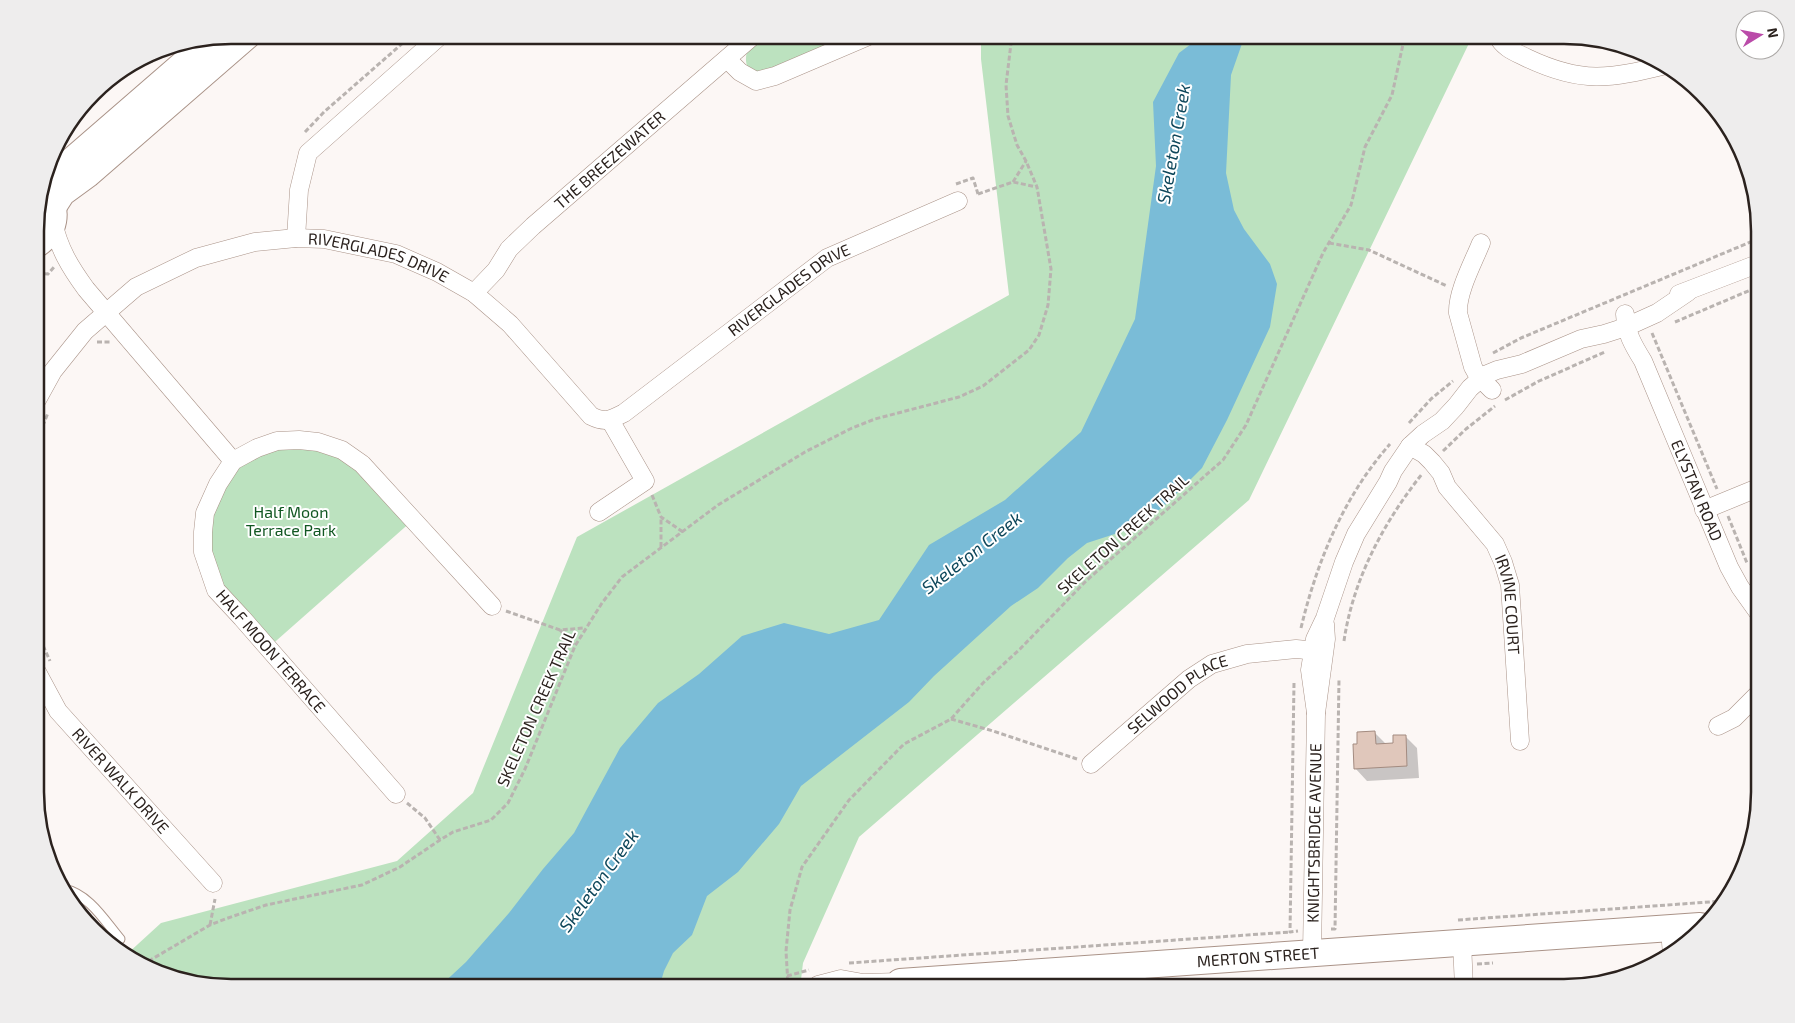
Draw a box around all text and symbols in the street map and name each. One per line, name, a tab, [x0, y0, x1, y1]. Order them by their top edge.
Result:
north arrow	[1735, 10, 1785, 60]
text: N	[1764, 26, 1783, 39]
water label: Skeleton Creek	[1152, 82, 1194, 205]
street label: THE BREEZEWATER	[550, 106, 669, 212]
street label: RIVERGLADES DRIVE	[308, 228, 453, 286]
street label: RIVERGLADES DRIVE	[724, 239, 853, 339]
street label: ELYSTAN ROAD	[1668, 437, 1727, 544]
street label: SKELETON CREEK TRAIL	[1053, 470, 1192, 598]
park label: Half Moon Terrace Park	[246, 502, 336, 539]
water label: Skeleton Creek	[917, 506, 1026, 598]
street label: IRVINE COURT	[1492, 551, 1524, 655]
street label: HALF MOON TERRACE	[213, 585, 330, 716]
street label: SKELETON CREEK TRAIL	[492, 626, 579, 789]
street label: SELWOOD PLACE	[1123, 650, 1230, 737]
street label: RIVER WALK DRIVE	[69, 724, 174, 837]
street label: KNIGHTSBRIDGE AVENUE	[1303, 743, 1324, 923]
water label: Skeleton Creek	[554, 825, 643, 936]
street label: MERTON STREET	[1196, 943, 1320, 970]

